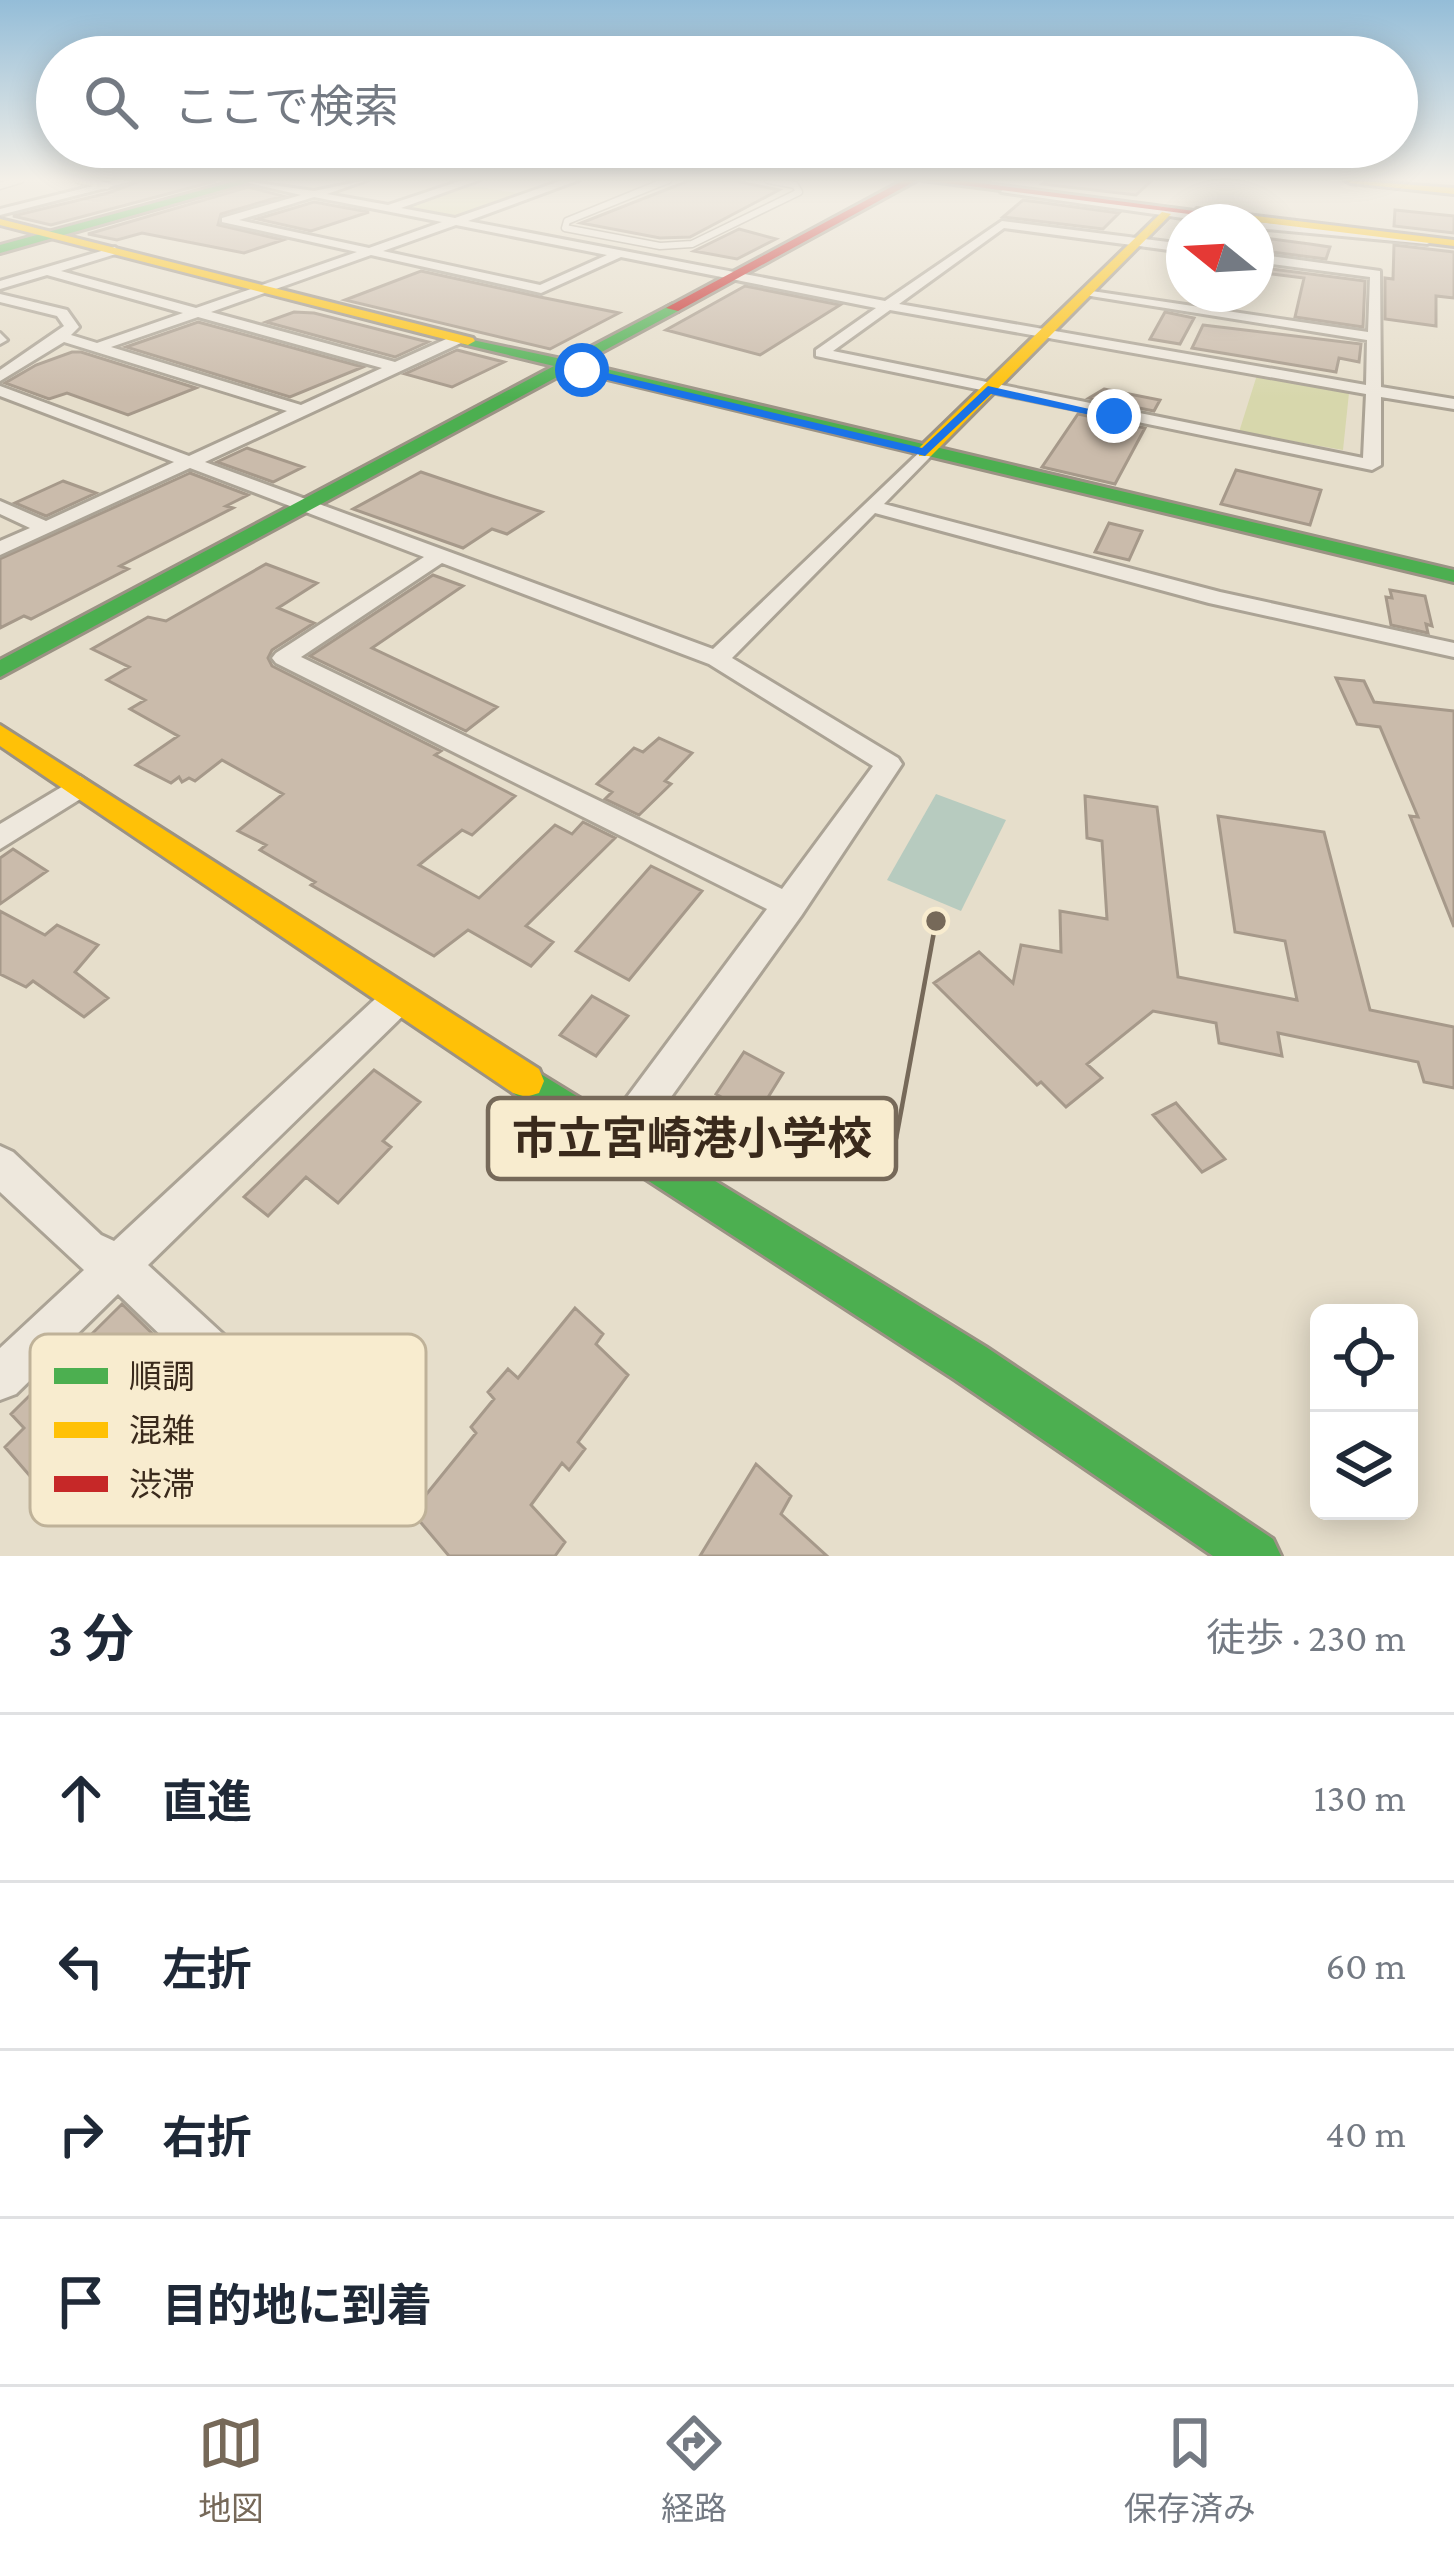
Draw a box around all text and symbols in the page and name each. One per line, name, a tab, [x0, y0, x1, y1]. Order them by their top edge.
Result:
search box	[36, 36, 1418, 168]
icon: search	[78, 69, 144, 135]
text: ここで検索	[174, 82, 399, 132]
north arrow	[1166, 204, 1274, 312]
route start	[555, 343, 609, 397]
route end	[1087, 389, 1141, 443]
callout: 市立宮崎港小学校	[488, 1098, 896, 1179]
text: 市立宮崎港小学校	[512, 1114, 872, 1164]
map controls	[1310, 1304, 1418, 1520]
button: locate	[1310, 1304, 1418, 1412]
legend	[30, 1334, 426, 1526]
text: 順調	[129, 1358, 195, 1395]
text: 混雑	[129, 1412, 195, 1449]
button: layers	[1310, 1412, 1418, 1520]
text: 渋滞	[129, 1466, 195, 1503]
text: 3 分	[48, 1610, 134, 1667]
text: 徒歩 · 230 m	[1206, 1616, 1406, 1659]
icon: ahead	[48, 1765, 114, 1831]
text: 130 m	[1314, 1776, 1406, 1819]
text: 直進	[162, 1777, 252, 1827]
icon: left	[48, 1933, 114, 1999]
text: 60 m	[1325, 1944, 1406, 1987]
text: 左折	[162, 1945, 252, 1995]
icon: right	[48, 2101, 114, 2167]
text: 40 m	[1325, 2112, 1406, 2155]
text: 右折	[162, 2113, 252, 2163]
icon: arrive	[48, 2269, 114, 2335]
text: 目的地に到着	[162, 2281, 432, 2331]
tab: 地図	[198, 2410, 264, 2530]
tab: 経路	[661, 2410, 727, 2530]
tab: 保存済み	[1124, 2410, 1256, 2530]

